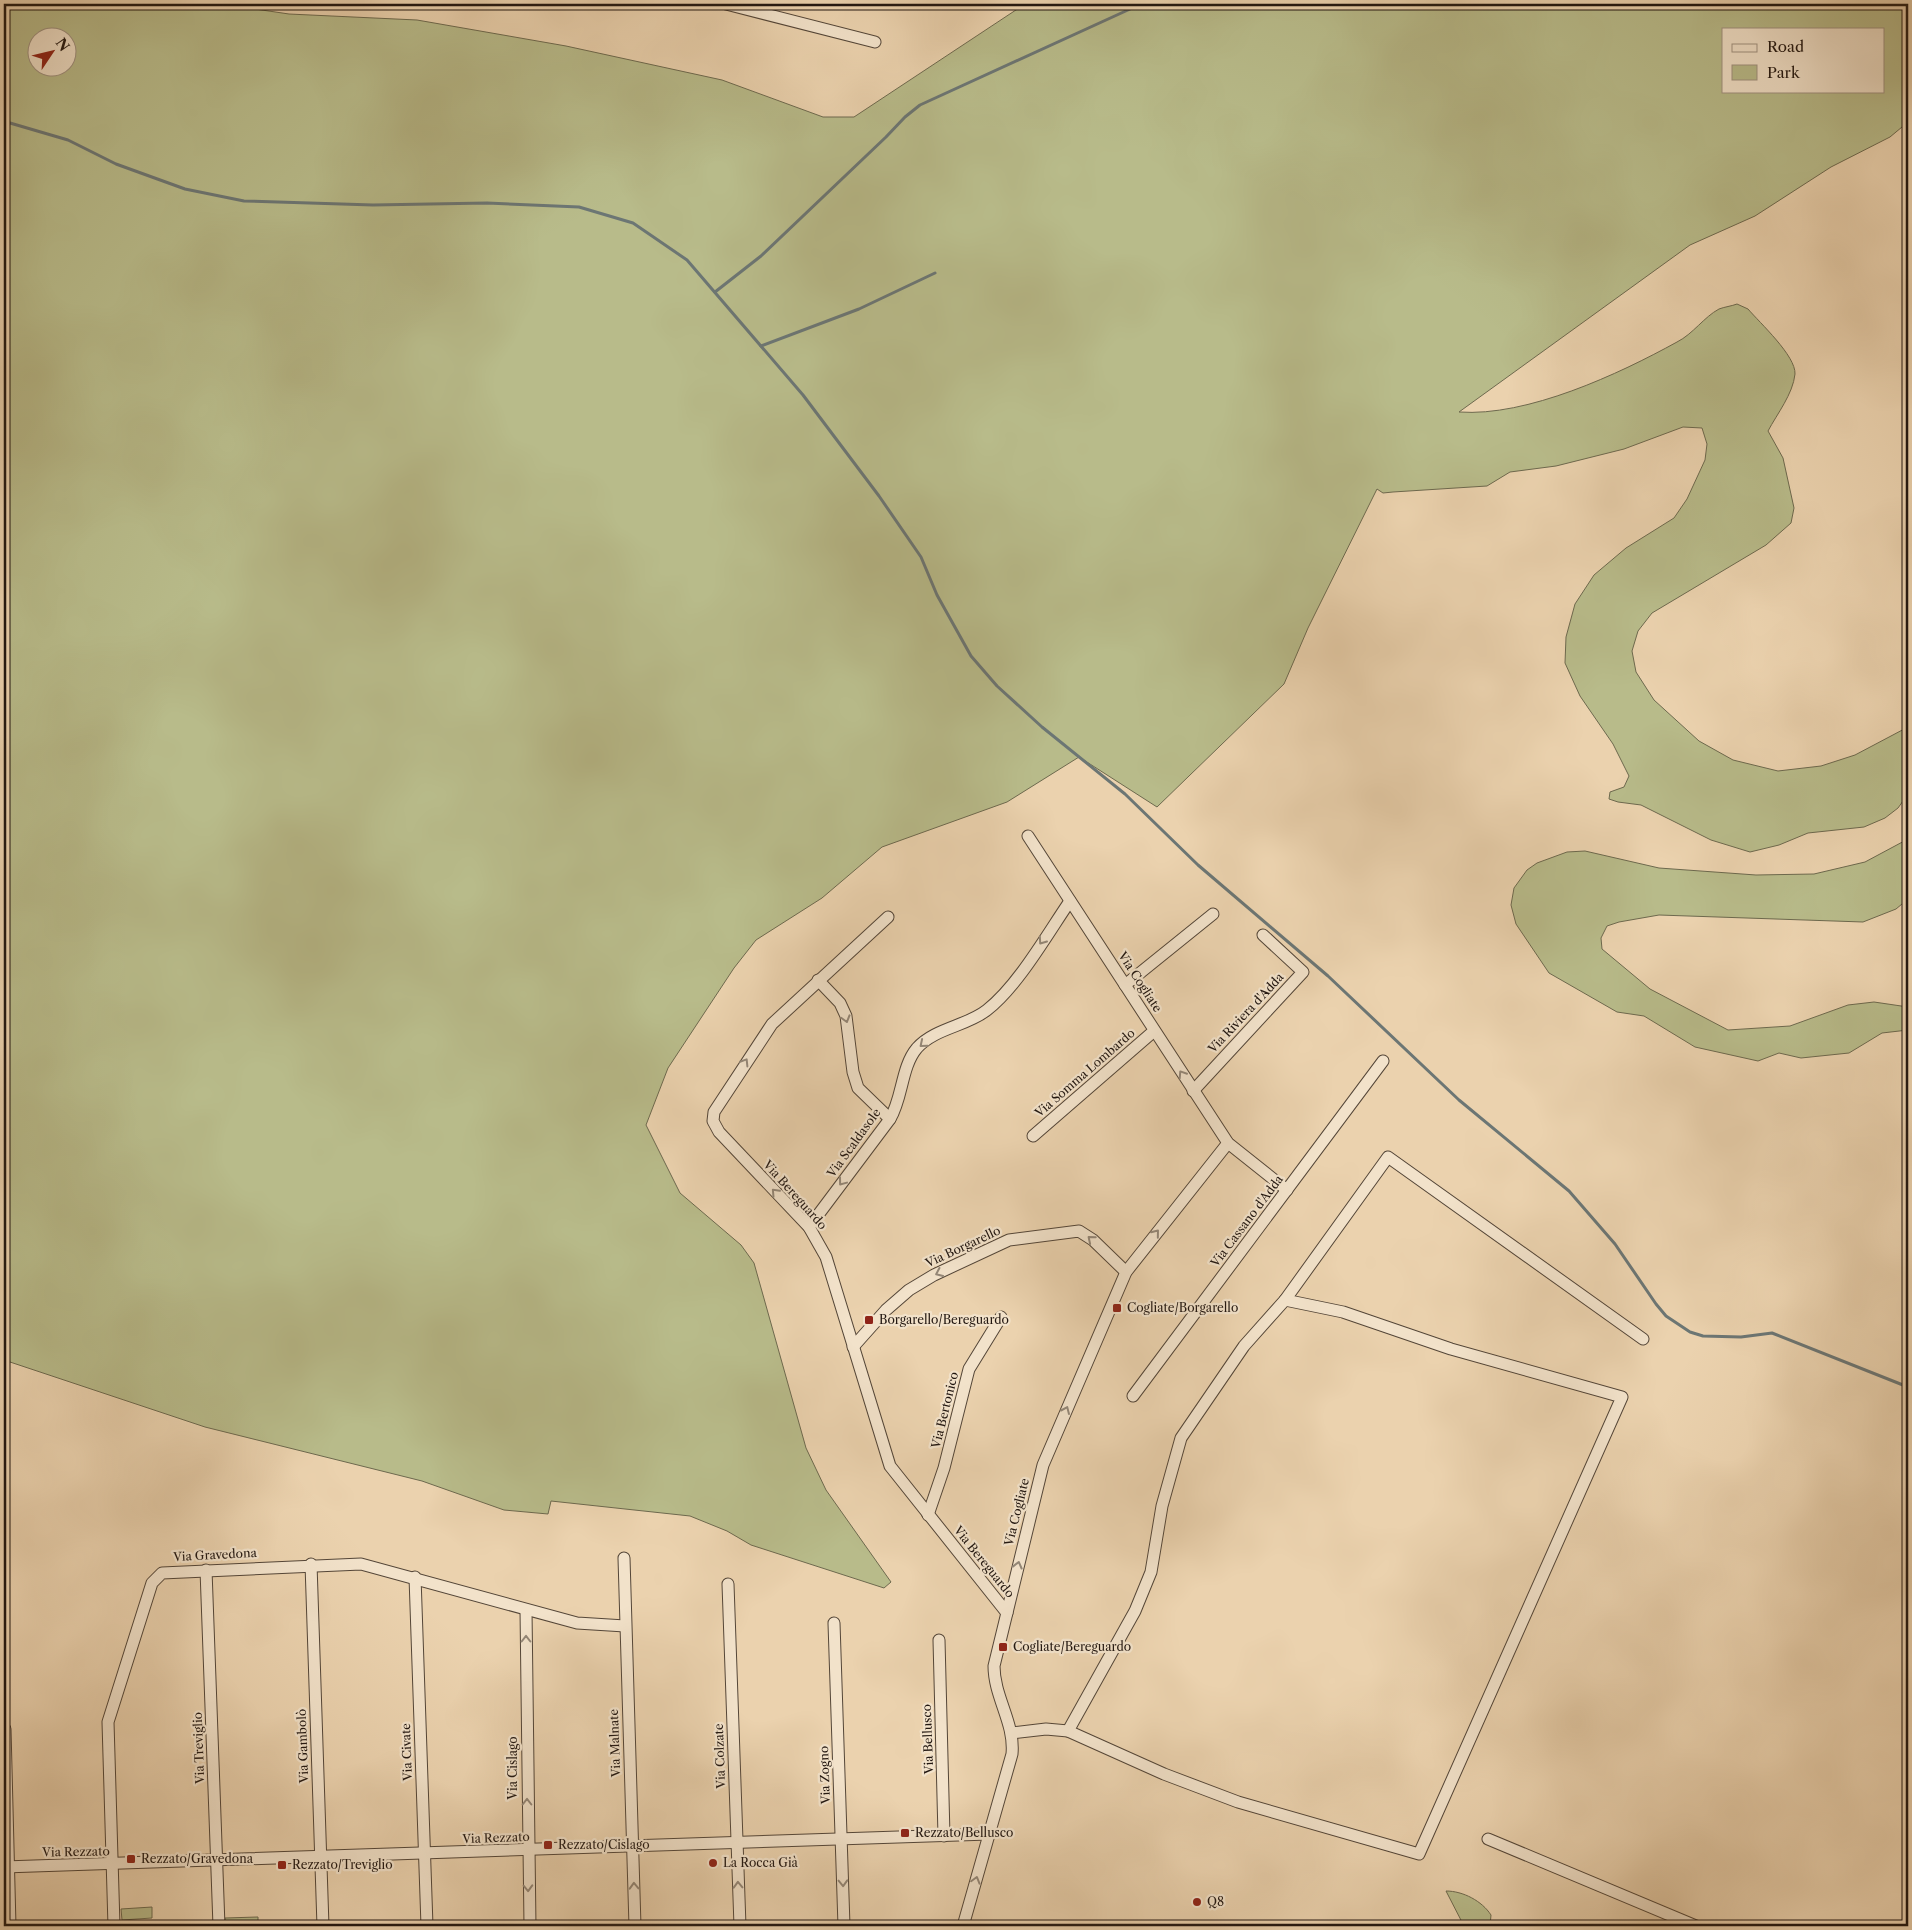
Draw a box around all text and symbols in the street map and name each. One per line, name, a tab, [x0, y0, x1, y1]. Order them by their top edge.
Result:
north arrow	[28, 28, 78, 78]
legend	[1722, 28, 1884, 92]
text: N	[52, 34, 74, 55]
text: Road	[1767, 37, 1804, 56]
text: Park	[1767, 63, 1801, 82]
one-way arrow	[1039, 935, 1048, 945]
street label: Via Cogliate	[1115, 948, 1166, 1015]
street label: Via Riviera d'Adda	[1204, 969, 1287, 1057]
one-way arrow	[840, 1014, 851, 1023]
street label: Via Somma Lombardo	[1031, 1025, 1138, 1121]
one-way arrow	[919, 1039, 928, 1048]
one-way arrow	[738, 1059, 748, 1068]
one-way arrow	[1178, 1070, 1188, 1079]
street label: Via Scaldasole	[823, 1105, 884, 1181]
street label: Via Bereguardo	[760, 1156, 830, 1232]
street label: Via Cassano d'Adda	[1207, 1171, 1286, 1270]
one-way arrow	[840, 1176, 848, 1185]
one-way arrow	[772, 1189, 781, 1198]
street label: Via Borgarello	[922, 1223, 1003, 1271]
one-way arrow	[1150, 1230, 1159, 1239]
one-way arrow	[1087, 1235, 1096, 1244]
one-way arrow	[935, 1267, 944, 1277]
place label: Cogliate/Borgarello	[1127, 1300, 1238, 1315]
marker: Cogliate/Borgarello	[1111, 1302, 1123, 1314]
place label: Borgarello/Bereguardo	[879, 1312, 1009, 1327]
marker: Borgarello/Bereguardo	[863, 1314, 875, 1326]
street label: Via Bertonico	[928, 1370, 961, 1451]
one-way arrow	[1059, 1406, 1070, 1415]
street label: Via Cogliate	[1001, 1476, 1032, 1548]
street label: Via Bereguardo	[950, 1522, 1018, 1601]
street label: Via Gravedona	[172, 1545, 258, 1564]
one-way arrow	[1012, 1561, 1023, 1570]
one-way arrow	[521, 1635, 531, 1643]
place label: Cogliate/Bereguardo	[1013, 1639, 1131, 1654]
marker: Cogliate/Bereguardo	[997, 1641, 1009, 1653]
street label: Via Bellusco	[919, 1704, 936, 1775]
street label: Via Malnate	[606, 1708, 623, 1778]
street label: Via Gambolò	[294, 1709, 311, 1784]
street label: Via Treviglio	[190, 1712, 207, 1785]
street label: Via Civate	[398, 1723, 415, 1782]
street label: Via Colzate	[711, 1723, 728, 1790]
street label: Via Cislago	[505, 1736, 520, 1801]
street label: Via Zogno	[816, 1746, 833, 1805]
one-way arrow	[522, 1798, 532, 1806]
place label: Rezzato/Bellusco	[915, 1825, 1013, 1840]
marker: Rezzato/Bellusco	[899, 1827, 911, 1839]
street label: Via Rezzato	[461, 1829, 530, 1846]
place label: Rezzato/Cislago	[558, 1837, 650, 1852]
marker: Rezzato/Cislago	[542, 1839, 554, 1851]
street label: Via Rezzato	[41, 1843, 110, 1860]
place label: Rezzato/Gravedona	[141, 1851, 254, 1866]
marker: Rezzato/Gravedona	[125, 1853, 137, 1865]
place label: La Rocca Già	[723, 1855, 799, 1870]
place label: Rezzato/Treviglio	[292, 1857, 393, 1872]
marker: La Rocca Già	[707, 1857, 719, 1869]
marker: Rezzato/Treviglio	[276, 1859, 288, 1871]
one-way arrow	[970, 1876, 981, 1885]
one-way arrow	[838, 1880, 848, 1887]
one-way arrow	[733, 1881, 744, 1889]
one-way arrow	[629, 1882, 639, 1890]
one-way arrow	[523, 1885, 534, 1893]
place label: Q8	[1207, 1894, 1224, 1909]
marker: Q8	[1191, 1896, 1203, 1908]

